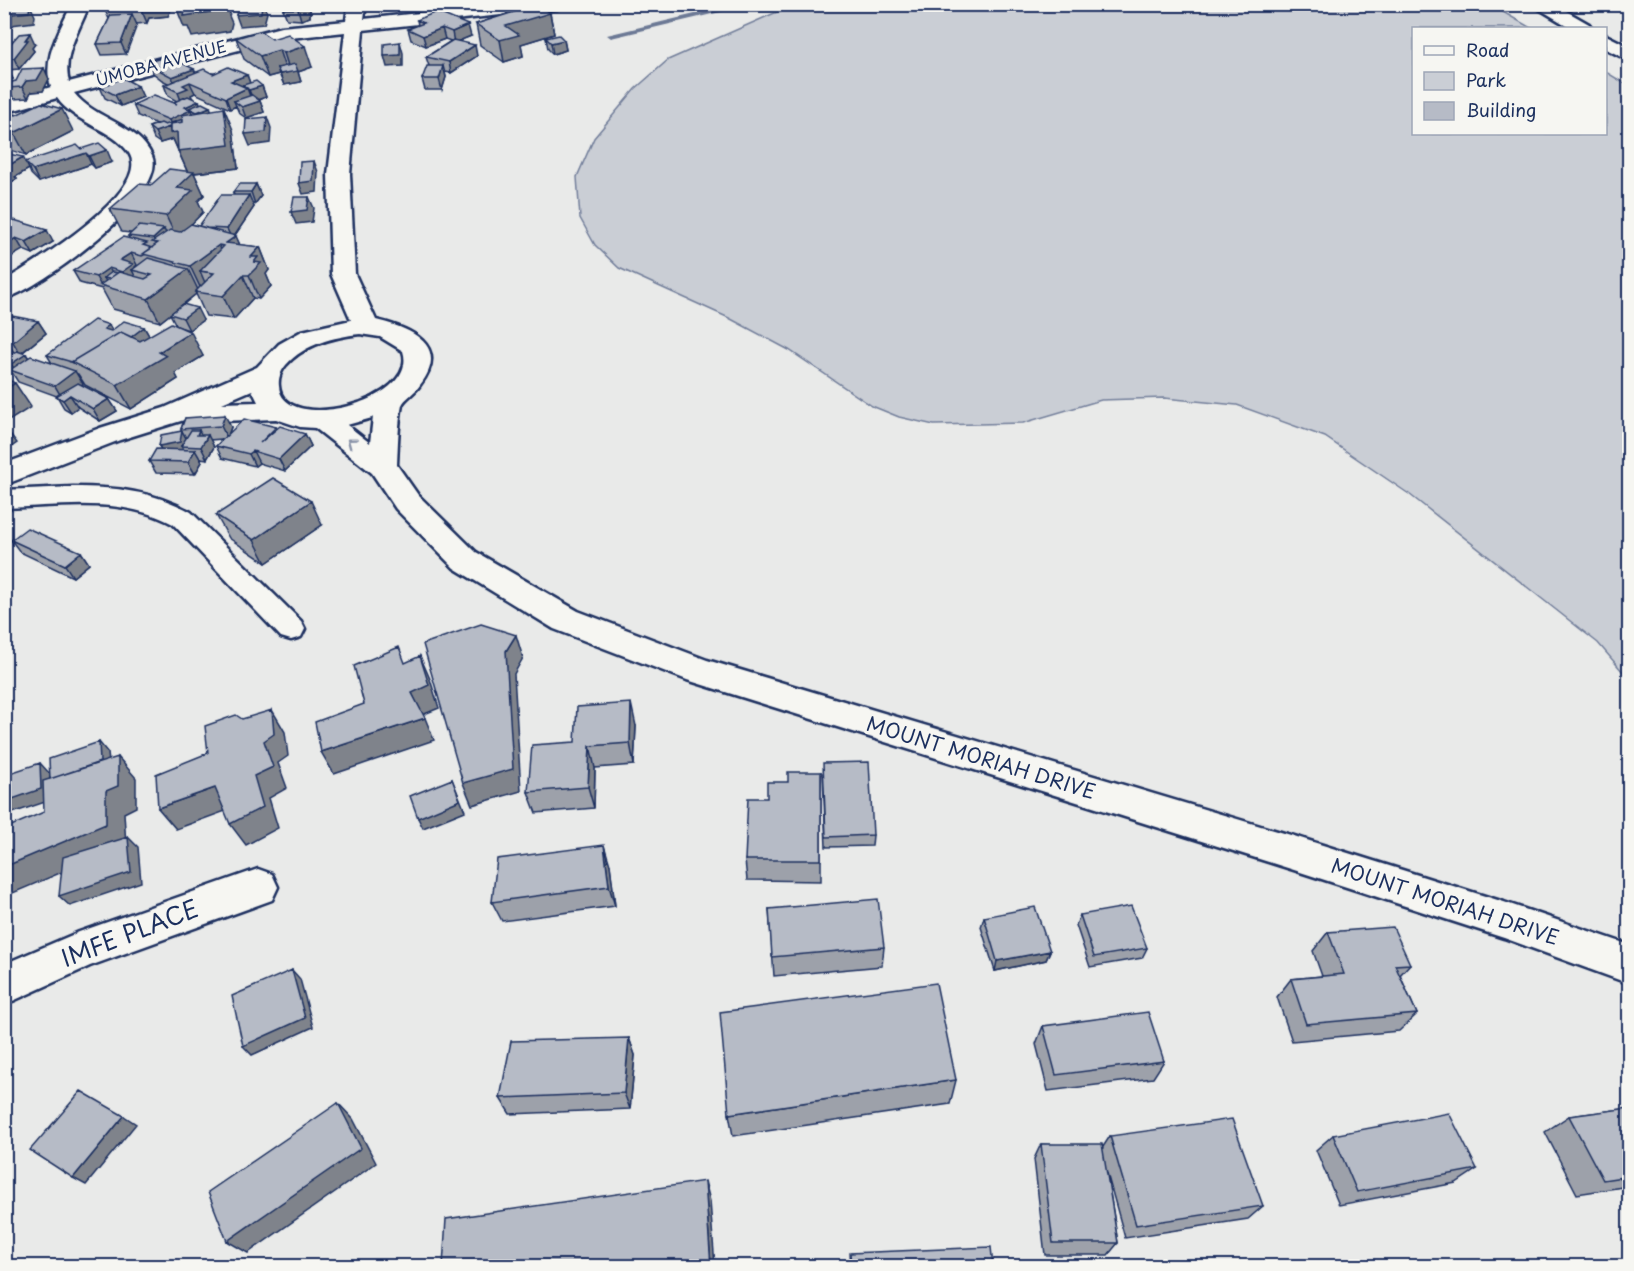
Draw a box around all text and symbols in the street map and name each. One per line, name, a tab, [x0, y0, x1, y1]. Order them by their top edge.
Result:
legend	[1412, 27, 1607, 135]
street label: UMOBA AVENUE	[93, 33, 229, 91]
text: Road	[1466, 36, 1510, 63]
text: Park	[1466, 66, 1506, 93]
text: Building	[1466, 96, 1536, 123]
one-way arrow	[347, 439, 358, 450]
street label: MOUNT MORIAH DRIVE	[863, 708, 1100, 806]
street label: MOUNT MORIAH DRIVE	[1327, 850, 1563, 952]
street label: IMFE PLACE	[55, 889, 203, 975]

